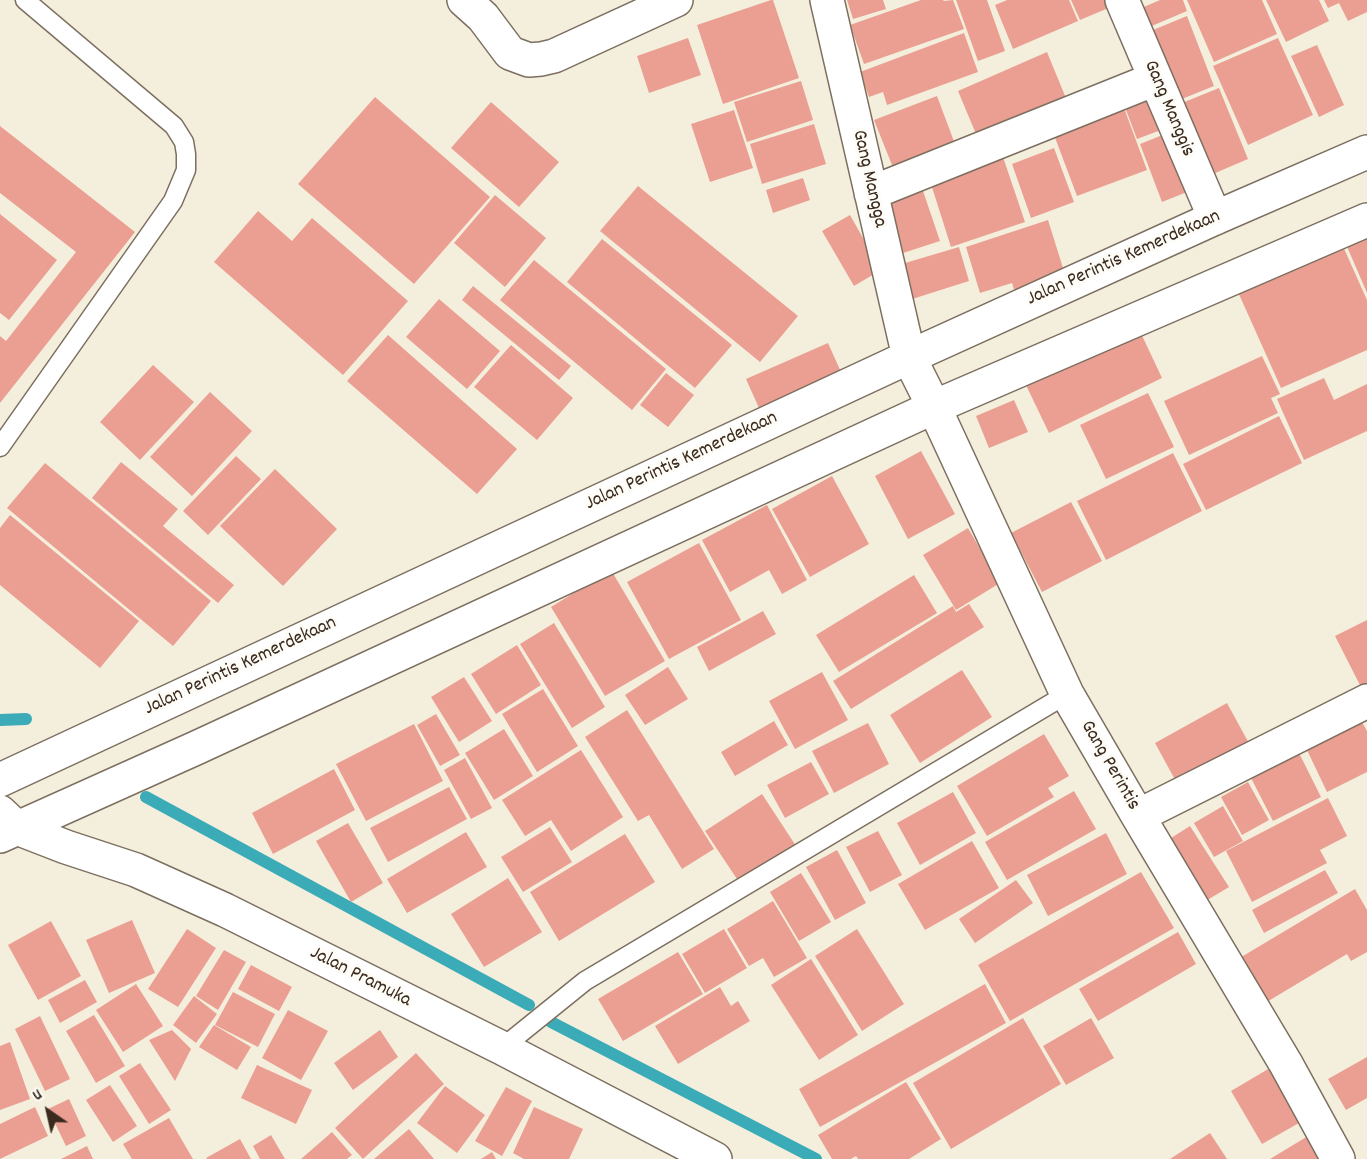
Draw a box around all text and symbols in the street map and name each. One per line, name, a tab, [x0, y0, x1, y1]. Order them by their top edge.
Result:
street label: Gang Manggis	[1137, 57, 1199, 161]
street label: Gang Mangga	[845, 128, 891, 230]
street label: Jalan Perintis Kemerdekaan	[1024, 205, 1224, 313]
street label: Jalan Perintis Kemerdekaan	[582, 407, 782, 517]
street label: Jalan Perintis Kemerdekaan	[141, 612, 341, 722]
street label: Gang Perintis	[1074, 717, 1144, 815]
street label: Jalan Pramuka	[305, 942, 415, 1014]
north arrow	[18, 1081, 78, 1141]
text: U	[28, 1084, 47, 1107]

